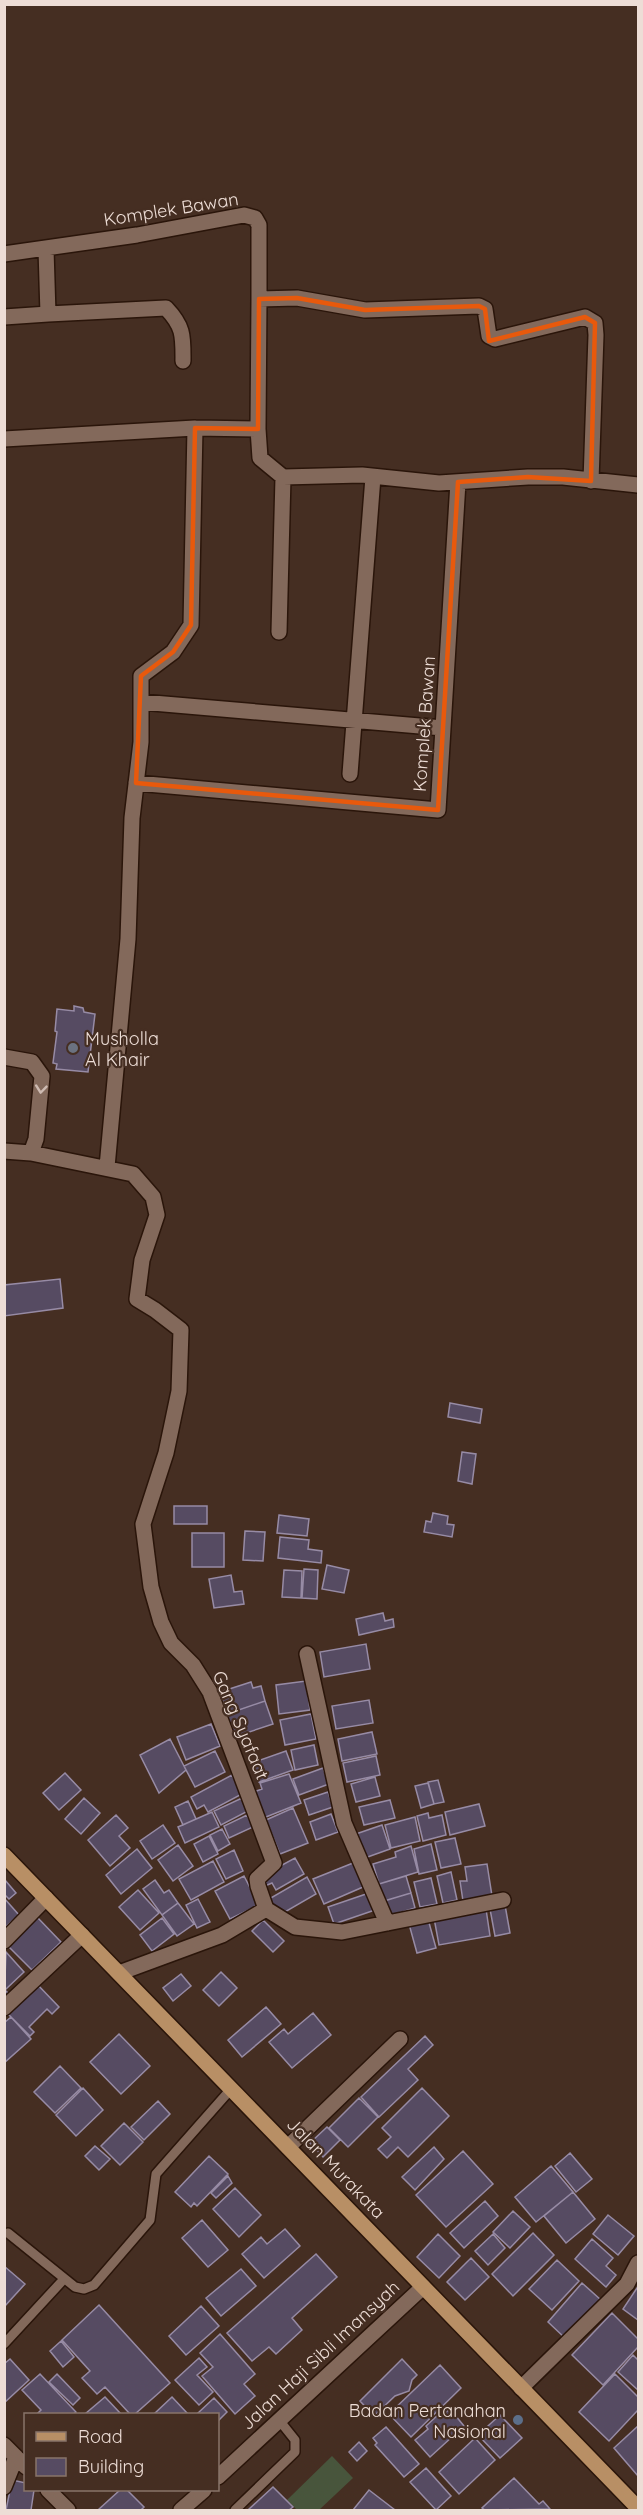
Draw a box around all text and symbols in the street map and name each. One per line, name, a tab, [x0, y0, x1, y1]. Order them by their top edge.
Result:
street label: Komplek Bawan	[102, 187, 240, 231]
street label: Komplek Bawan	[408, 655, 440, 793]
place label: Musholla Al Khair	[85, 1027, 159, 1071]
marker: Musholla Al Khair	[66, 1041, 80, 1055]
one-way arrow	[35, 1084, 48, 1093]
street label: Gang Syafaat	[208, 1667, 274, 1783]
street label: Jalan Murakata	[282, 2113, 390, 2223]
street label: Jalan Haji Sibli Imansyah	[236, 2275, 404, 2435]
place label: Badan Pertanahan Nasional	[349, 2399, 506, 2443]
legend	[24, 2413, 219, 2491]
marker: Badan Pertanahan Nasional	[511, 2413, 525, 2427]
text: Road	[78, 2425, 123, 2448]
text: Building	[78, 2455, 144, 2478]

